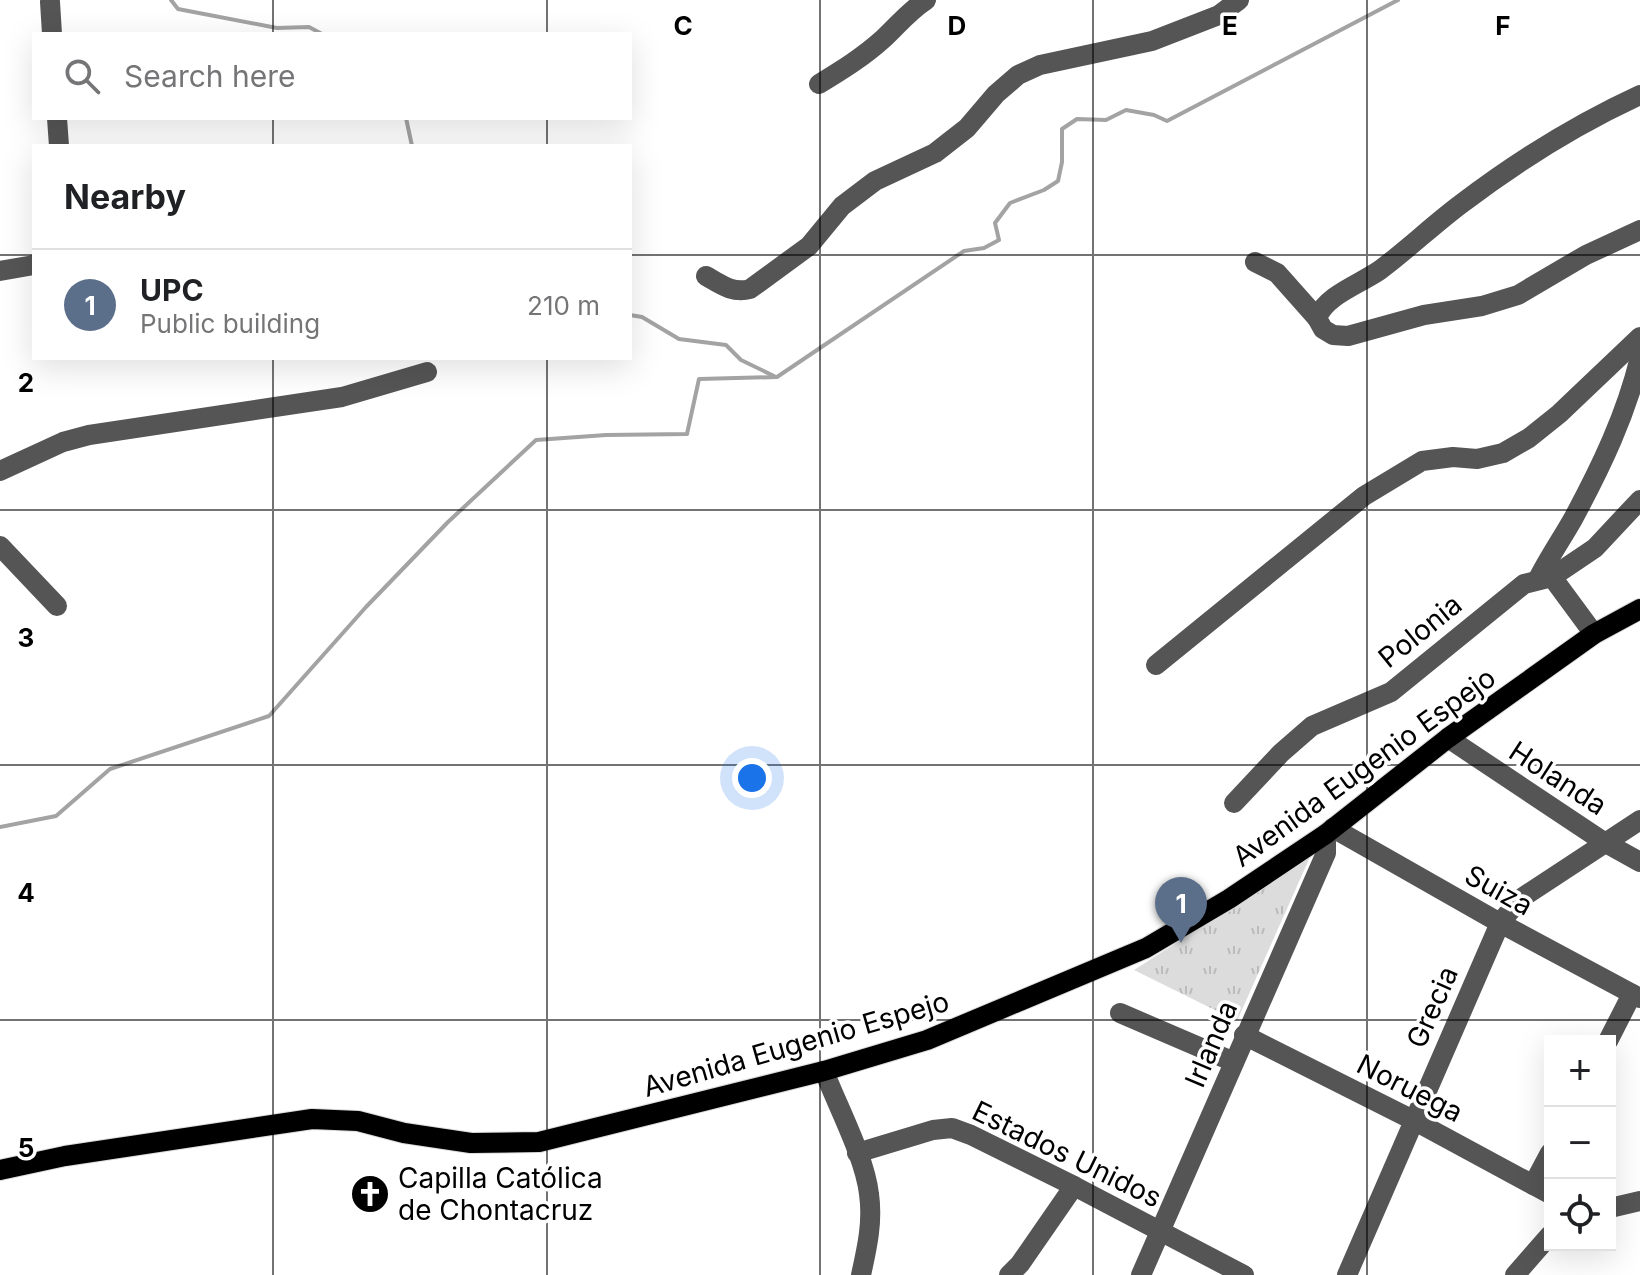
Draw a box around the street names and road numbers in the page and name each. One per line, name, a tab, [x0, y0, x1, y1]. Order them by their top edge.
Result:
street label: Polonia	[1372, 587, 1468, 675]
street label: Avenida Eugenio Espejo	[1226, 660, 1502, 874]
street label: Holanda	[1503, 734, 1613, 822]
street label: Suiza	[1459, 858, 1539, 922]
street label: Grecia	[1399, 961, 1465, 1053]
street label: Avenida Eugenio Espejo	[639, 984, 953, 1104]
street label: Irlanda	[1178, 996, 1244, 1092]
street label: Noruega	[1351, 1047, 1469, 1129]
street label: Estados Unidos	[967, 1094, 1167, 1214]

